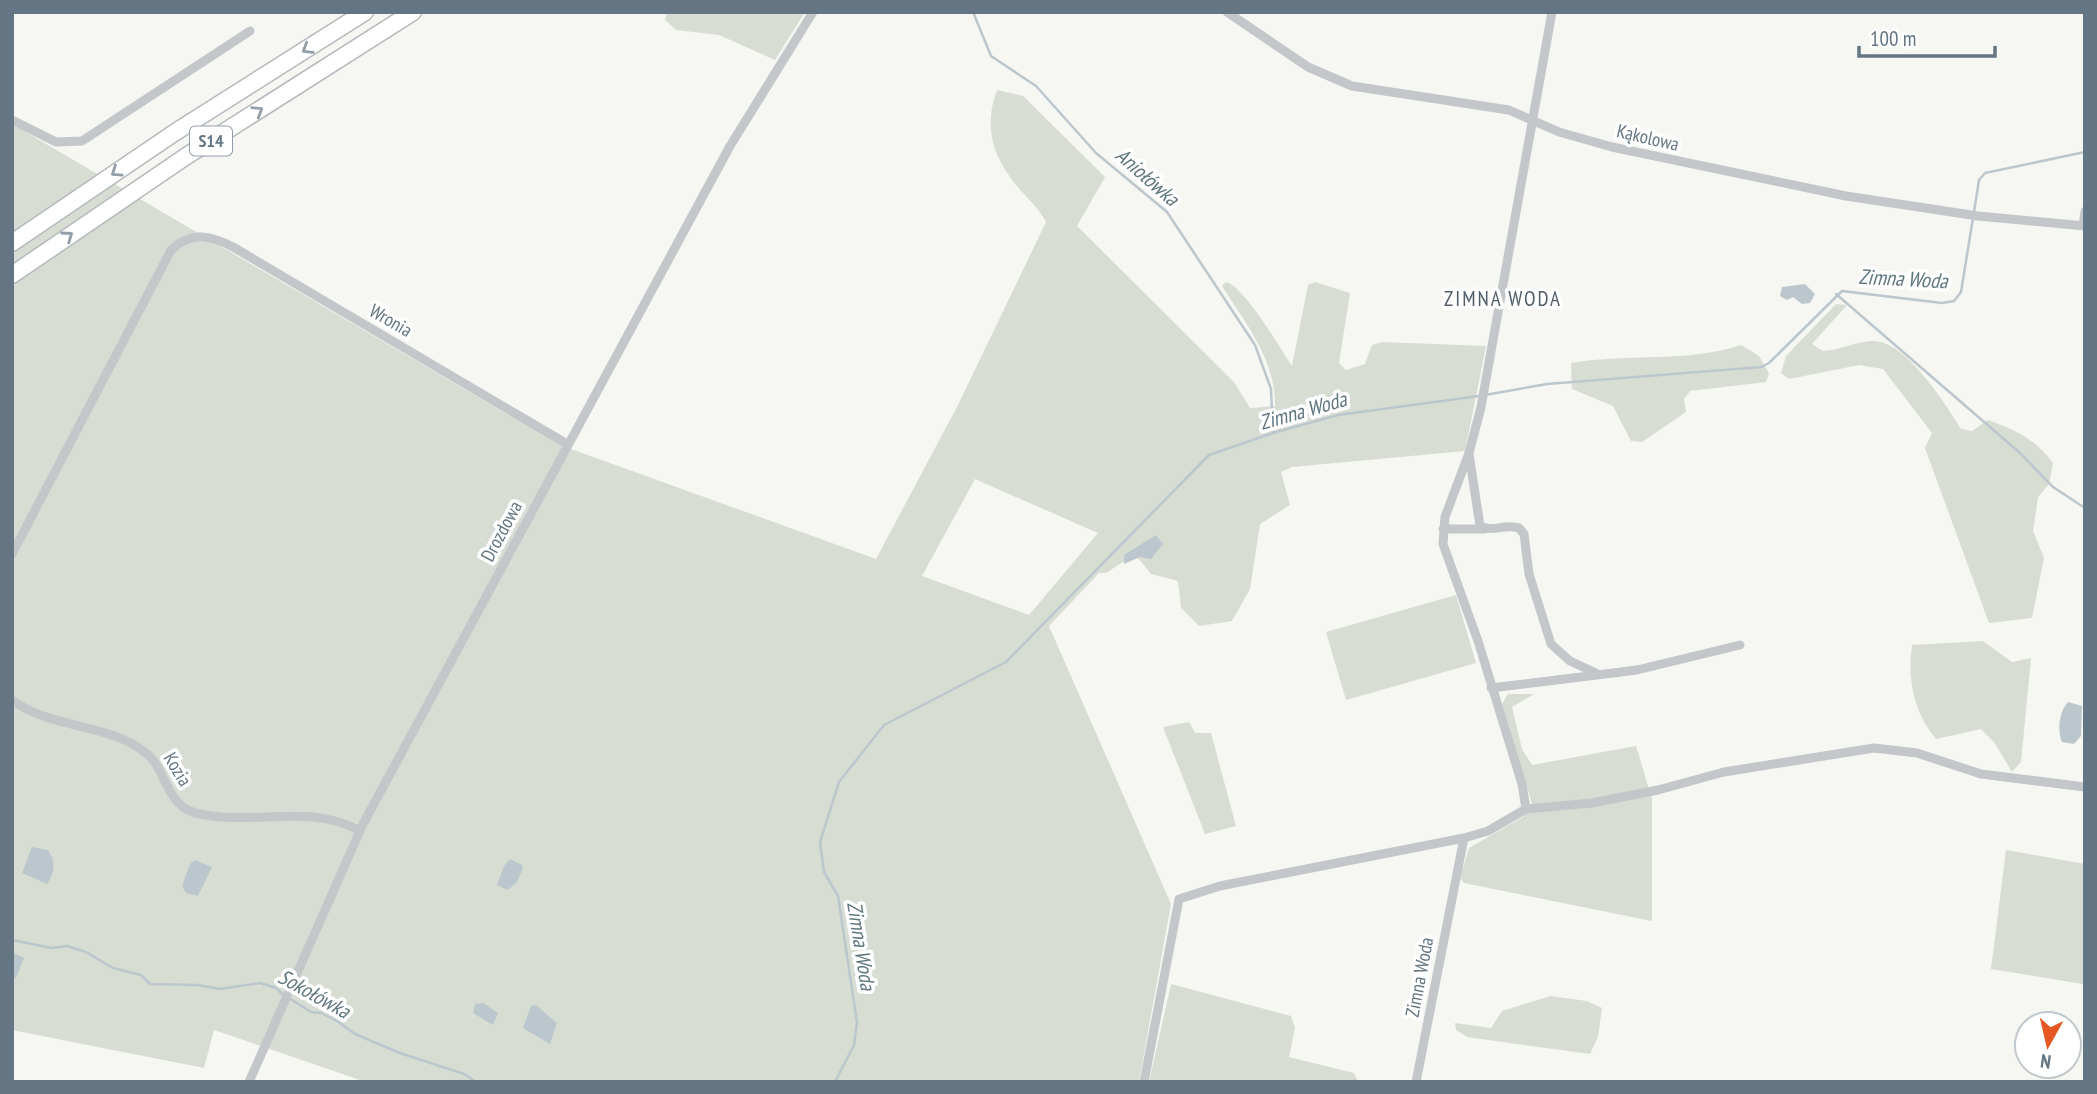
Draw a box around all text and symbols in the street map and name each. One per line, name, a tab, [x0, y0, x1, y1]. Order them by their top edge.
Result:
scale bar	[1859, 14, 1996, 58]
text: 100 m	[1870, 25, 1916, 52]
one-way arrow	[301, 40, 314, 53]
one-way arrow	[250, 106, 263, 119]
street label: Kąkolowa	[1614, 118, 1682, 156]
road number: S14	[190, 126, 232, 156]
water label: Aniołówka	[1110, 142, 1186, 213]
one-way arrow	[111, 164, 124, 176]
one-way arrow	[60, 232, 73, 244]
water label: Zimna Woda	[1858, 263, 1950, 294]
district label: ZIMNA WODA	[1444, 285, 1562, 312]
street label: Wronia	[365, 298, 417, 342]
water label: Zimna Woda	[1256, 385, 1351, 436]
street label: Drozdowa	[475, 497, 527, 565]
street label: Kozia	[159, 748, 197, 790]
water label: Zimna Woda	[841, 900, 882, 994]
street label: Zimna Woda	[1400, 935, 1438, 1019]
water label: Sokołówka	[274, 963, 356, 1025]
north arrow	[2013, 1010, 2083, 1080]
text: N	[2039, 1049, 2052, 1074]

